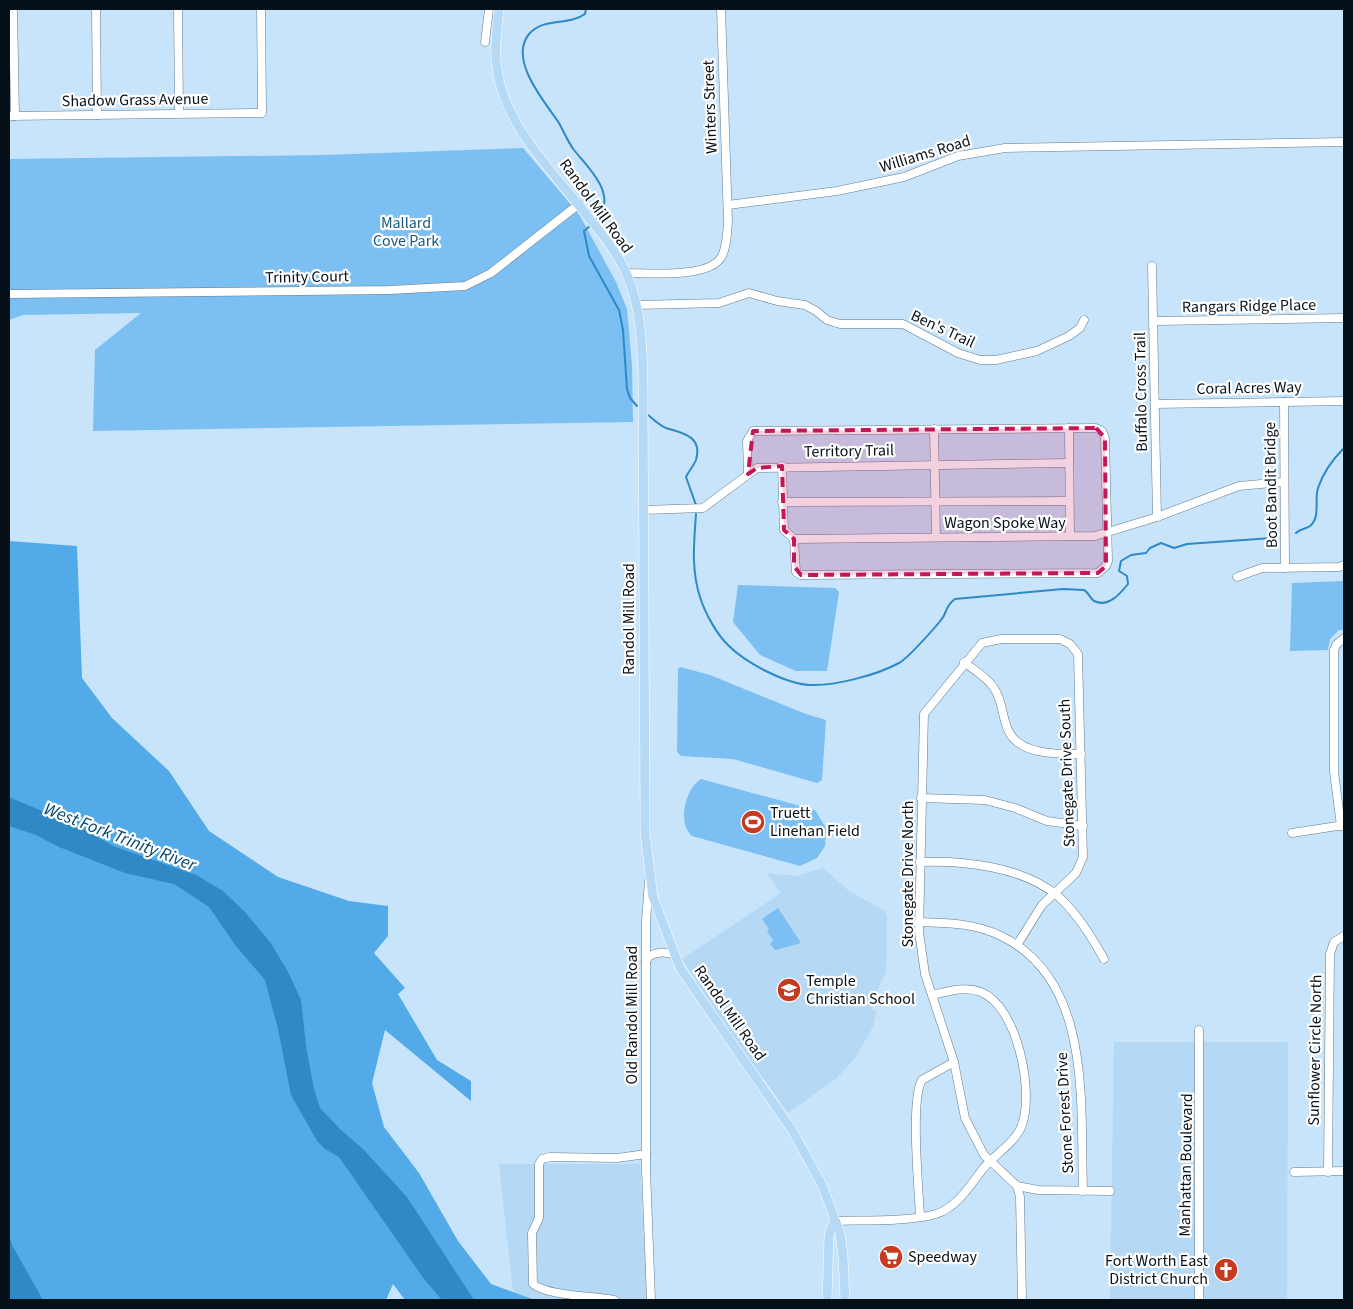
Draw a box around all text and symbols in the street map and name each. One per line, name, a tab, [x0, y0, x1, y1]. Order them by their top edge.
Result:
street label: Winters Street	[697, 59, 723, 154]
street label: Shadow Grass Avenue	[62, 88, 209, 112]
street label: Williams Road	[877, 130, 973, 178]
street label: Randol Mill Road	[554, 154, 638, 258]
park label: Mallard Cove Park	[373, 212, 439, 252]
street label: Trinity Court	[265, 265, 350, 289]
street label: Rangars Ridge Place	[1182, 294, 1316, 318]
street label: Ben's Trail	[907, 304, 979, 354]
street label: Buffalo Cross Trail	[1129, 332, 1153, 452]
street label: Coral Acres Way	[1196, 376, 1302, 400]
street label: Boot Bandit Bridge	[1259, 422, 1283, 548]
street label: Territory Trail	[804, 439, 894, 463]
street label: Wagon Spoke Way	[944, 512, 1066, 534]
street label: Randol Mill Road	[618, 563, 640, 675]
street label: Stonegate Drive South	[1053, 698, 1081, 848]
water label: West Fork Trinity River	[40, 796, 200, 878]
street label: Stonegate Drive North	[897, 800, 919, 948]
place label: Truett Linehan Field	[770, 802, 860, 842]
sports icon: Truett Linehan Field	[740, 809, 766, 835]
street label: Old Randol Mill Road	[621, 946, 643, 1084]
street label: Randol Mill Road	[689, 961, 771, 1065]
place label: Temple Christian School	[806, 970, 915, 1010]
street label: Sunflower Circle North	[1303, 974, 1327, 1126]
school or university icon: Temple Christian School	[776, 977, 802, 1003]
street label: Stone Forest Drive	[1051, 1052, 1079, 1174]
street label: Manhattan Boulevard	[1174, 1093, 1198, 1237]
supermarket icon: Speedway	[878, 1244, 904, 1270]
place label: Speedway	[908, 1246, 978, 1268]
place label: Fort Worth East District Church	[1105, 1250, 1209, 1290]
church icon: Fort Worth East District Church	[1213, 1257, 1239, 1283]

